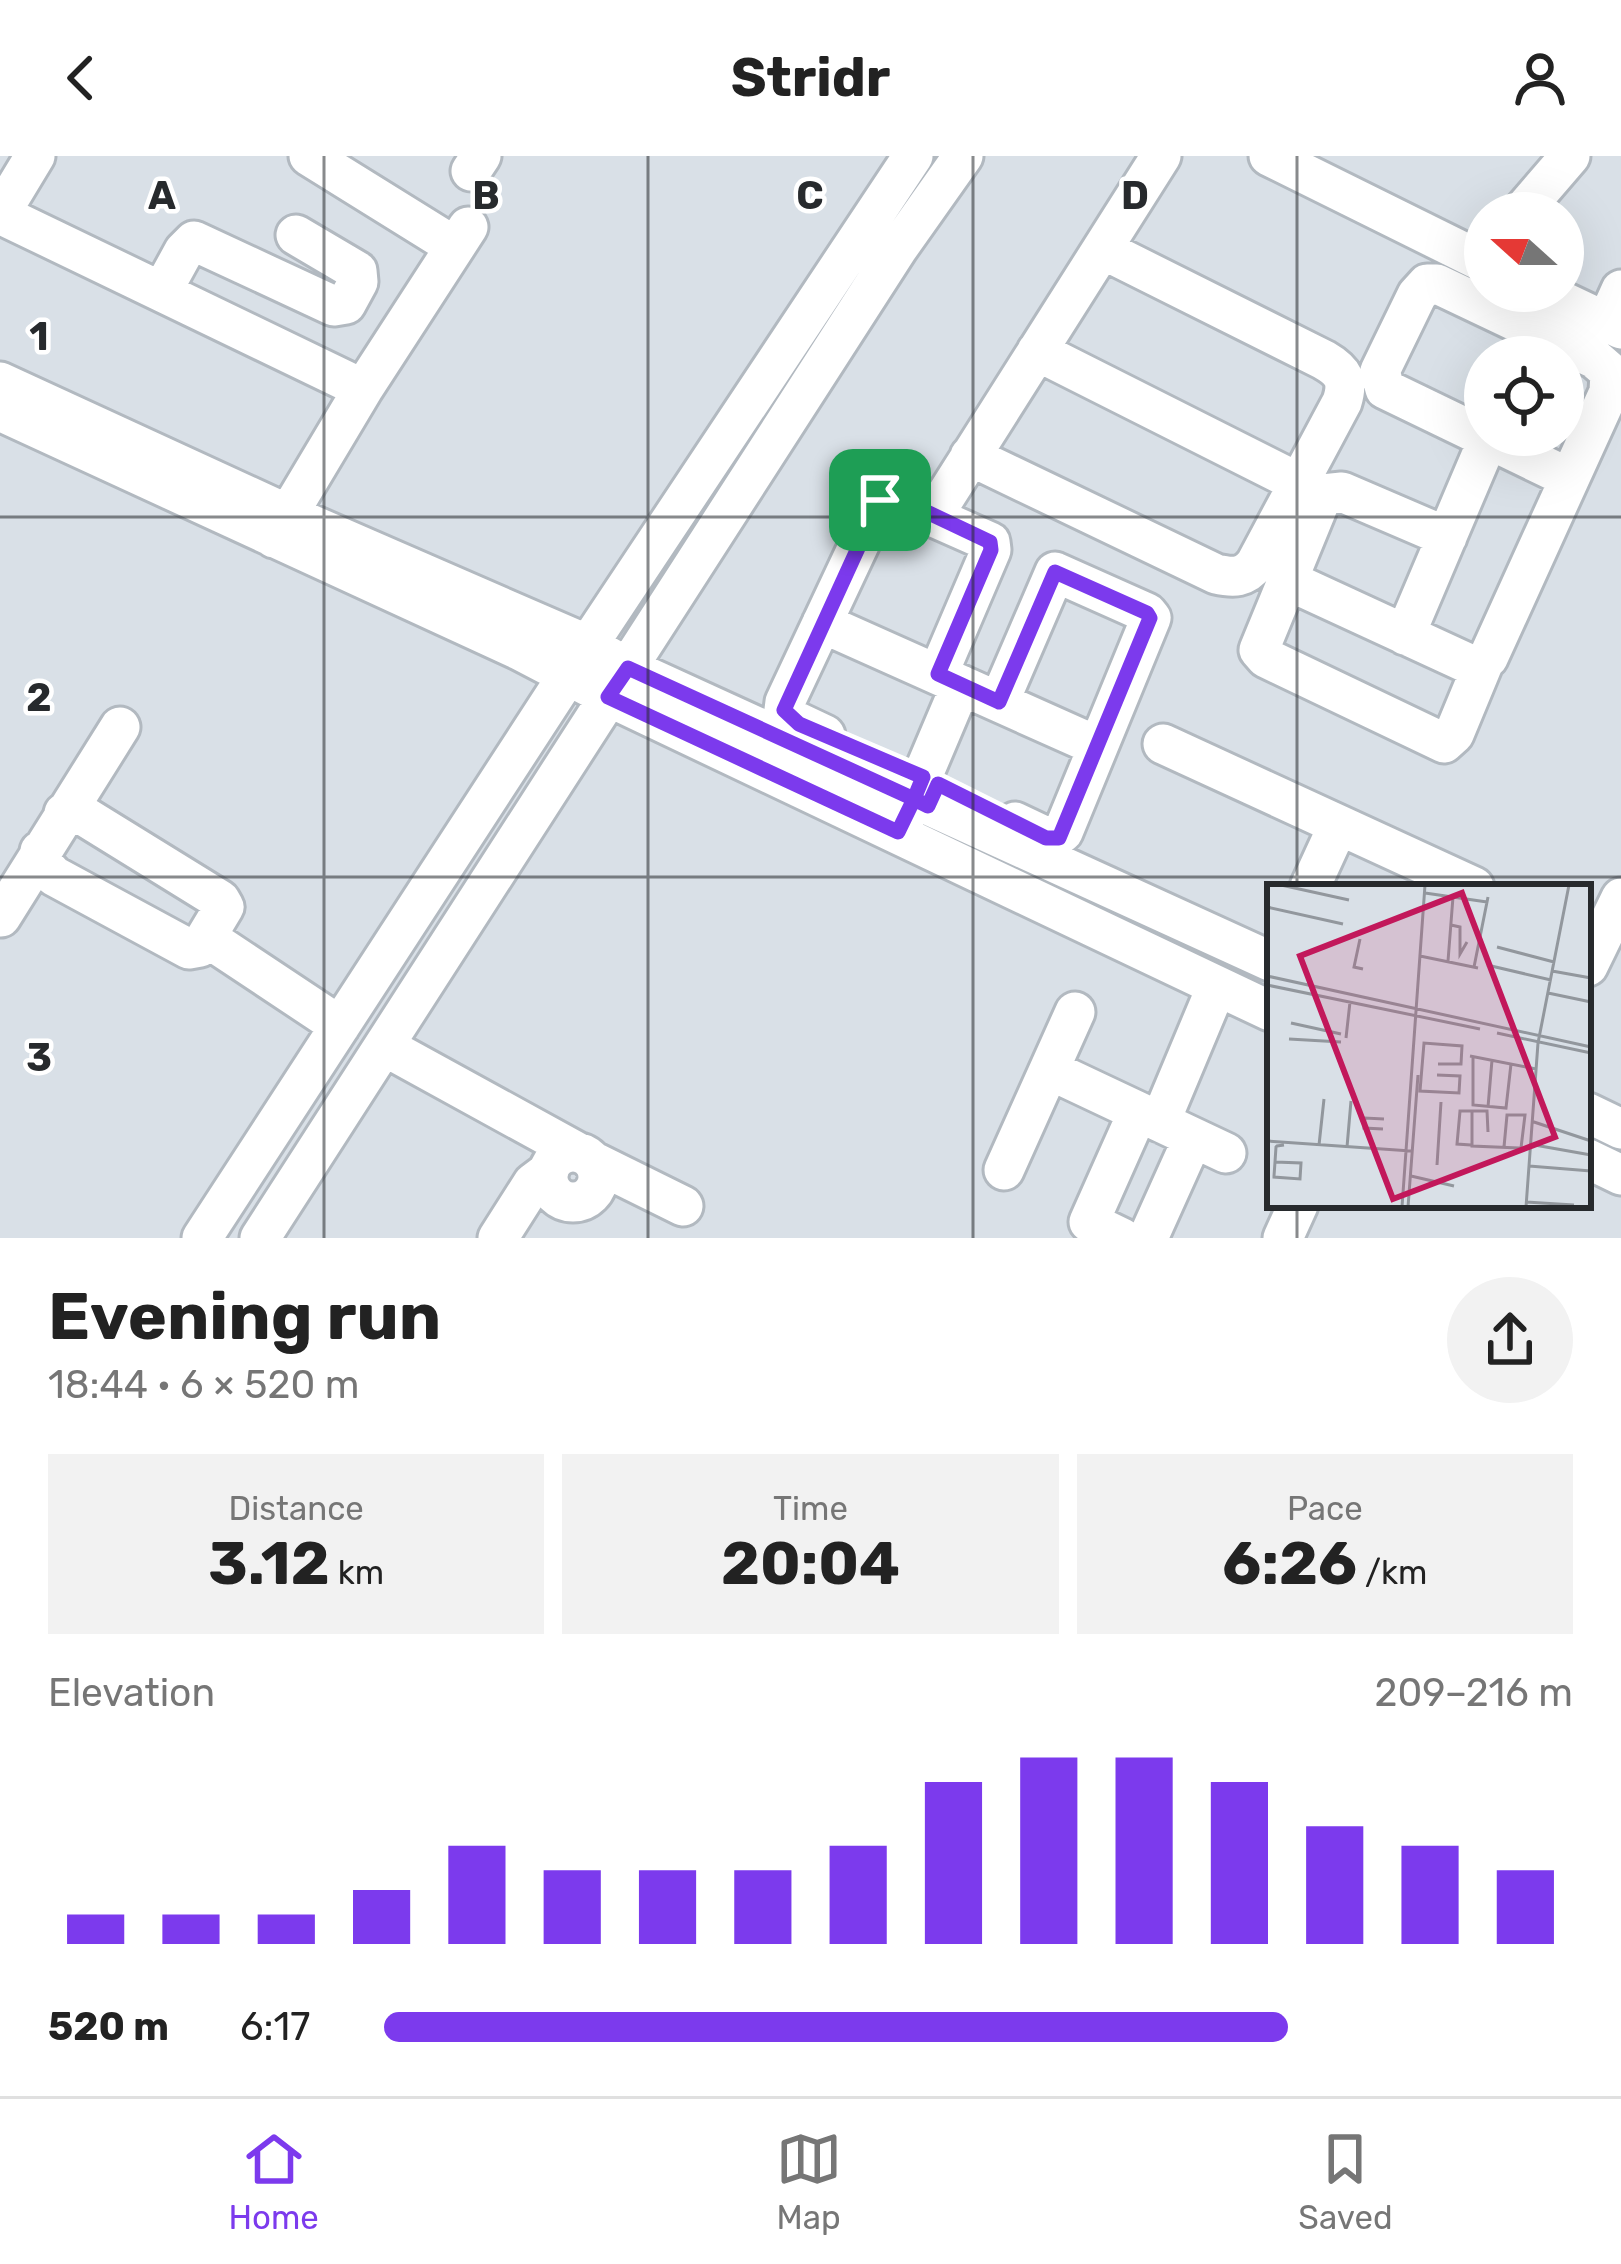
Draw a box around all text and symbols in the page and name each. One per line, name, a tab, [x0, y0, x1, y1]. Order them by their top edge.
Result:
icon: back	[48, 45, 114, 111]
icon: person	[1507, 45, 1573, 111]
text: Stridr	[731, 46, 890, 110]
text: A	[148, 173, 176, 219]
text: B	[472, 173, 500, 219]
text: C	[796, 173, 824, 219]
text: D	[1121, 173, 1149, 219]
north arrow	[1464, 192, 1584, 312]
map controls	[1464, 192, 1584, 456]
text: 1	[29, 314, 49, 360]
button: locate	[1464, 336, 1584, 456]
pin	[829, 449, 931, 551]
icon: arrive	[847, 467, 913, 533]
text: 2	[26, 675, 52, 721]
inset map	[1267, 884, 1591, 1208]
text: 3	[26, 1035, 52, 1081]
text: Evening run	[48, 1277, 441, 1356]
button: share	[1447, 1277, 1573, 1403]
text: 18:44 · 6 × 520 m	[48, 1362, 359, 1408]
text: Distance	[228, 1489, 364, 1528]
text: Time	[773, 1489, 848, 1528]
text: Pace	[1287, 1489, 1363, 1528]
text: 3.12	[208, 1528, 330, 1599]
text: 20:04	[721, 1528, 900, 1599]
text: 6:26	[1222, 1528, 1357, 1599]
text: km	[330, 1553, 384, 1592]
text: /km	[1357, 1553, 1427, 1592]
text: Elevation	[48, 1670, 215, 1716]
text: 209–216 m	[1375, 1670, 1573, 1716]
text: 520 m	[48, 2004, 169, 2050]
text: 6:17	[240, 2004, 310, 2050]
tab: Home	[228, 2126, 319, 2237]
tab: Map	[776, 2126, 842, 2237]
tab: Saved	[1298, 2126, 1393, 2237]

